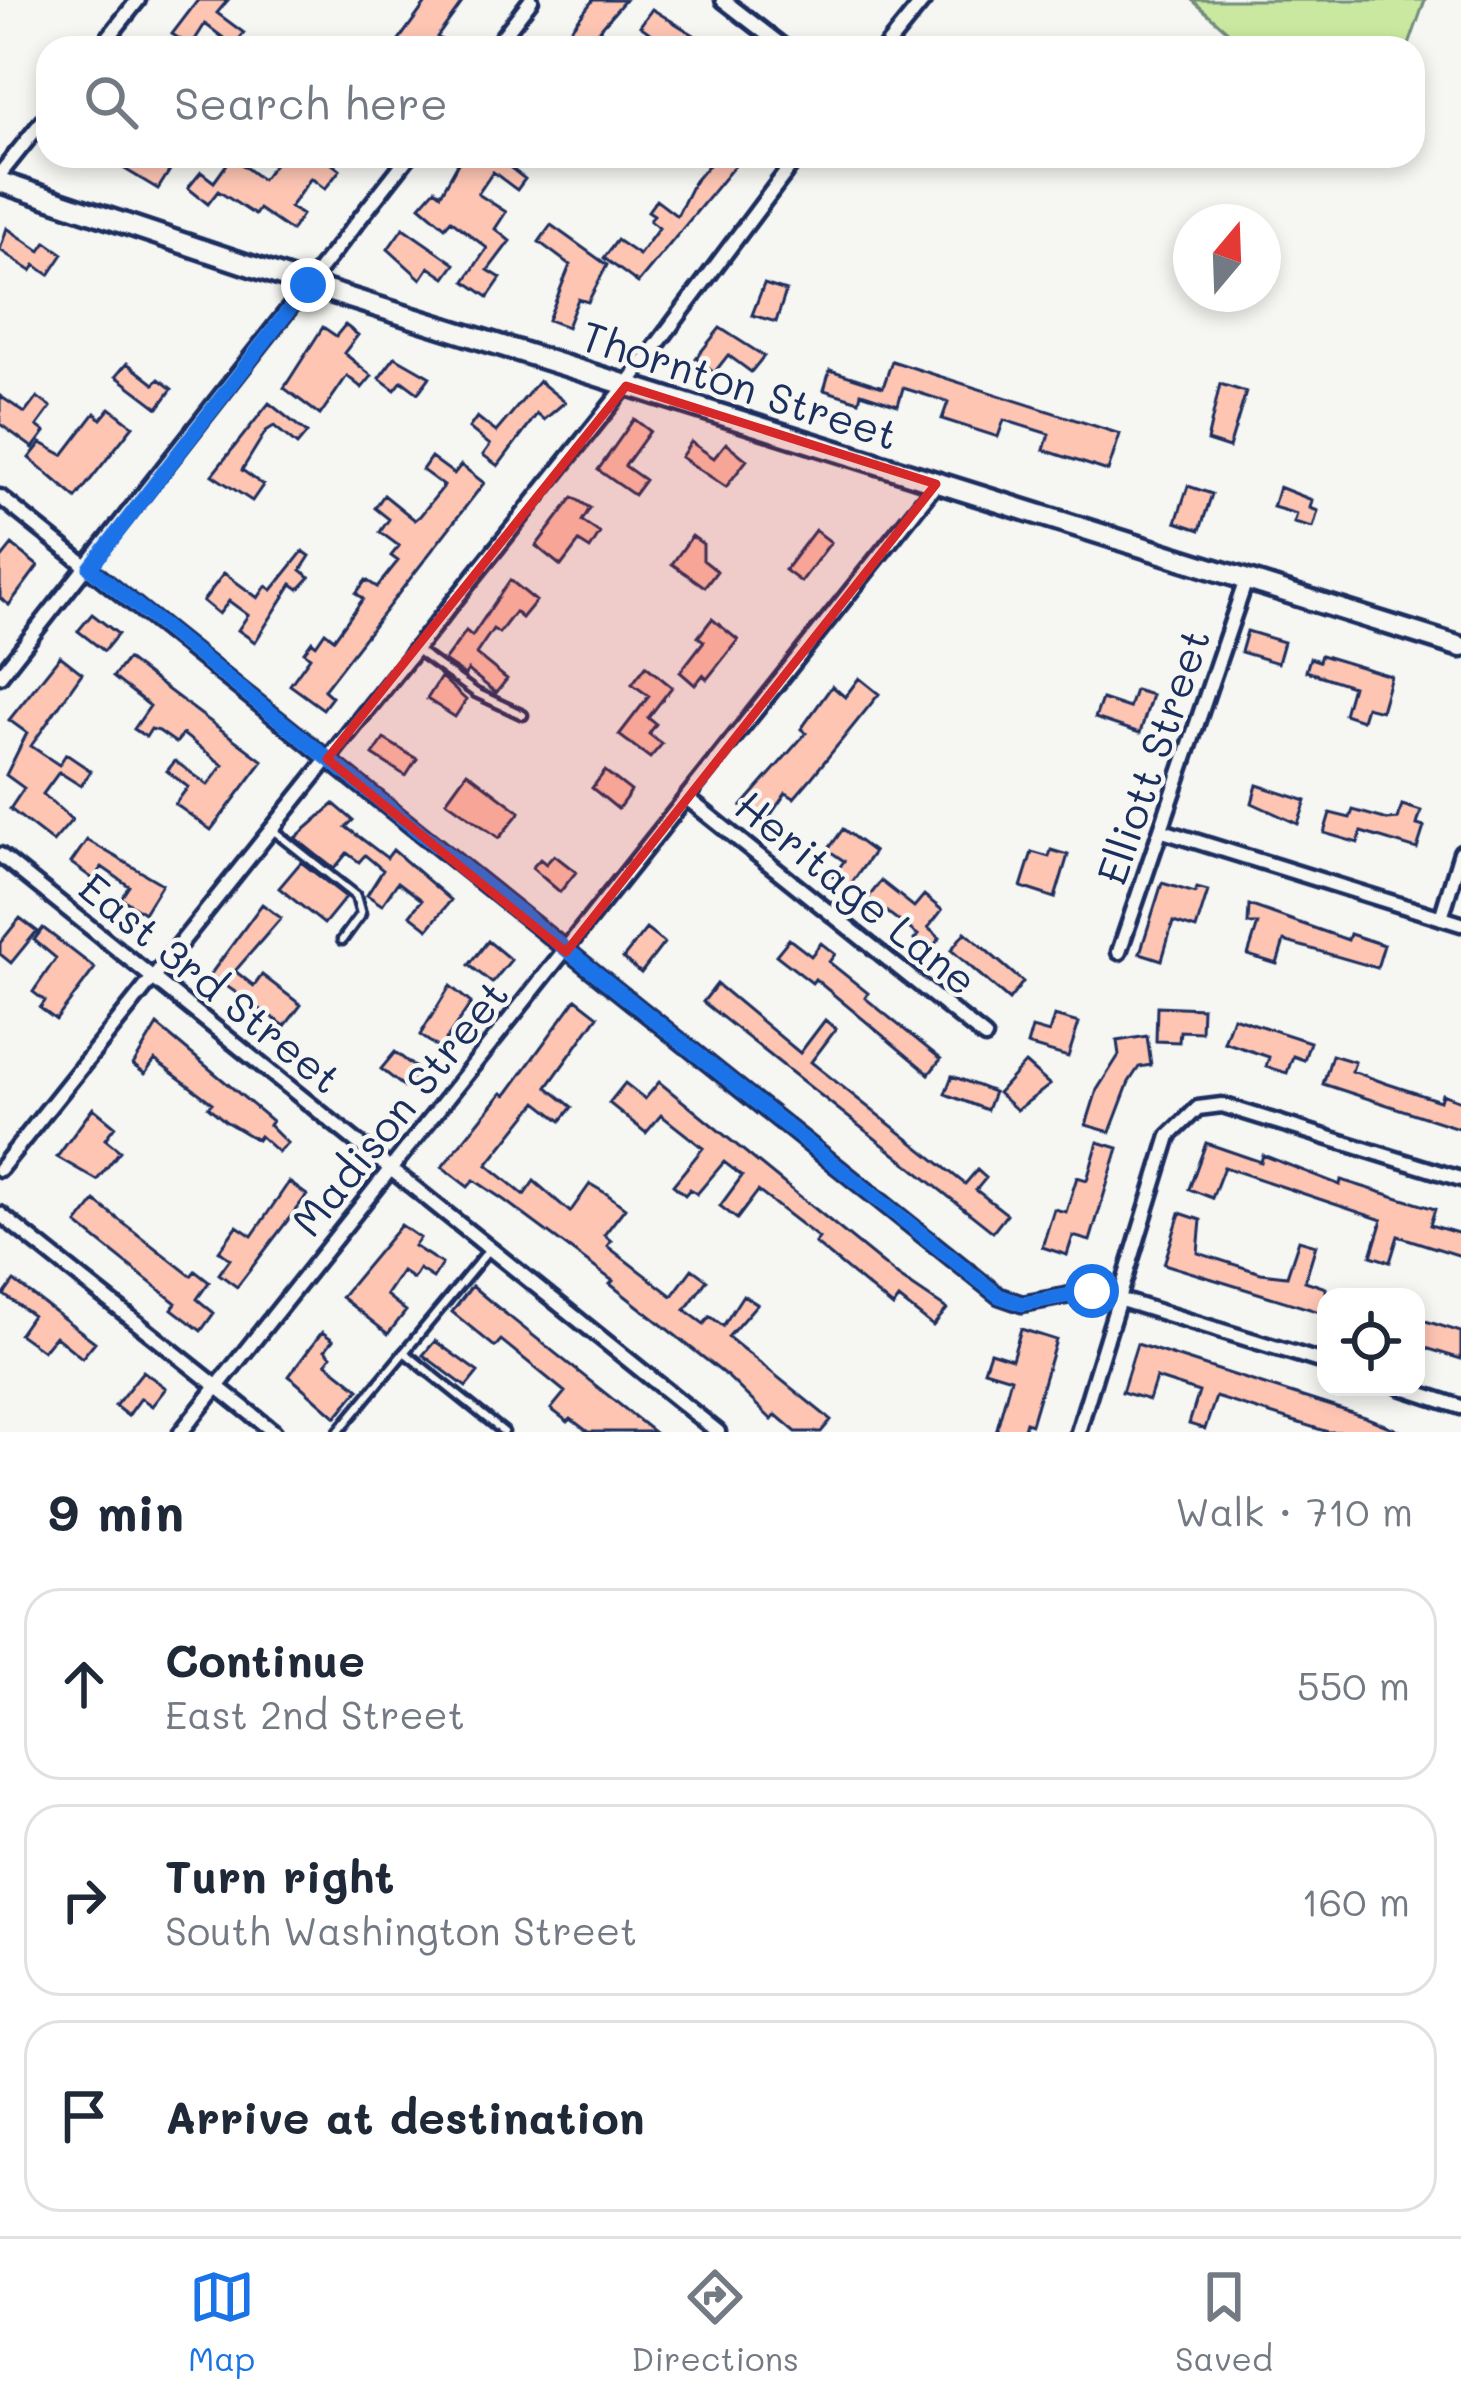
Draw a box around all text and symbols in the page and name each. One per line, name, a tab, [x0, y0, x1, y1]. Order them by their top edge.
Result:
search box	[36, 36, 1425, 168]
icon: search	[78, 69, 144, 135]
text: Search here	[174, 73, 448, 131]
north arrow	[1173, 204, 1281, 312]
route end	[281, 258, 335, 312]
street label: Thornton Street	[575, 307, 905, 461]
street label: Elliott Street	[1083, 621, 1221, 891]
street label: Heritage Lane	[725, 778, 989, 1006]
street label: East 3rd Street	[69, 859, 353, 1105]
street label: Madison Street	[279, 967, 519, 1247]
route start	[1065, 1264, 1119, 1318]
map controls	[1317, 1288, 1425, 1396]
button: locate	[1317, 1288, 1425, 1396]
text: 9 min	[48, 1477, 184, 1544]
text: Walk · 710 m	[1175, 1485, 1413, 1536]
text: Continue	[165, 1630, 365, 1688]
icon: ahead	[51, 1651, 117, 1717]
text: 550 m	[1297, 1659, 1410, 1710]
text: East 2nd Street	[165, 1688, 465, 1739]
text: Turn right	[165, 1846, 394, 1904]
icon: right	[51, 1867, 117, 1933]
text: 160 m	[1301, 1875, 1410, 1926]
text: South Washington Street	[165, 1904, 637, 1955]
icon: arrive	[51, 2083, 117, 2149]
text: Arrive at destination	[165, 2087, 645, 2145]
tab: Map	[188, 2264, 255, 2379]
tab: Directions	[631, 2264, 799, 2379]
tab: Saved	[1175, 2264, 1273, 2379]

